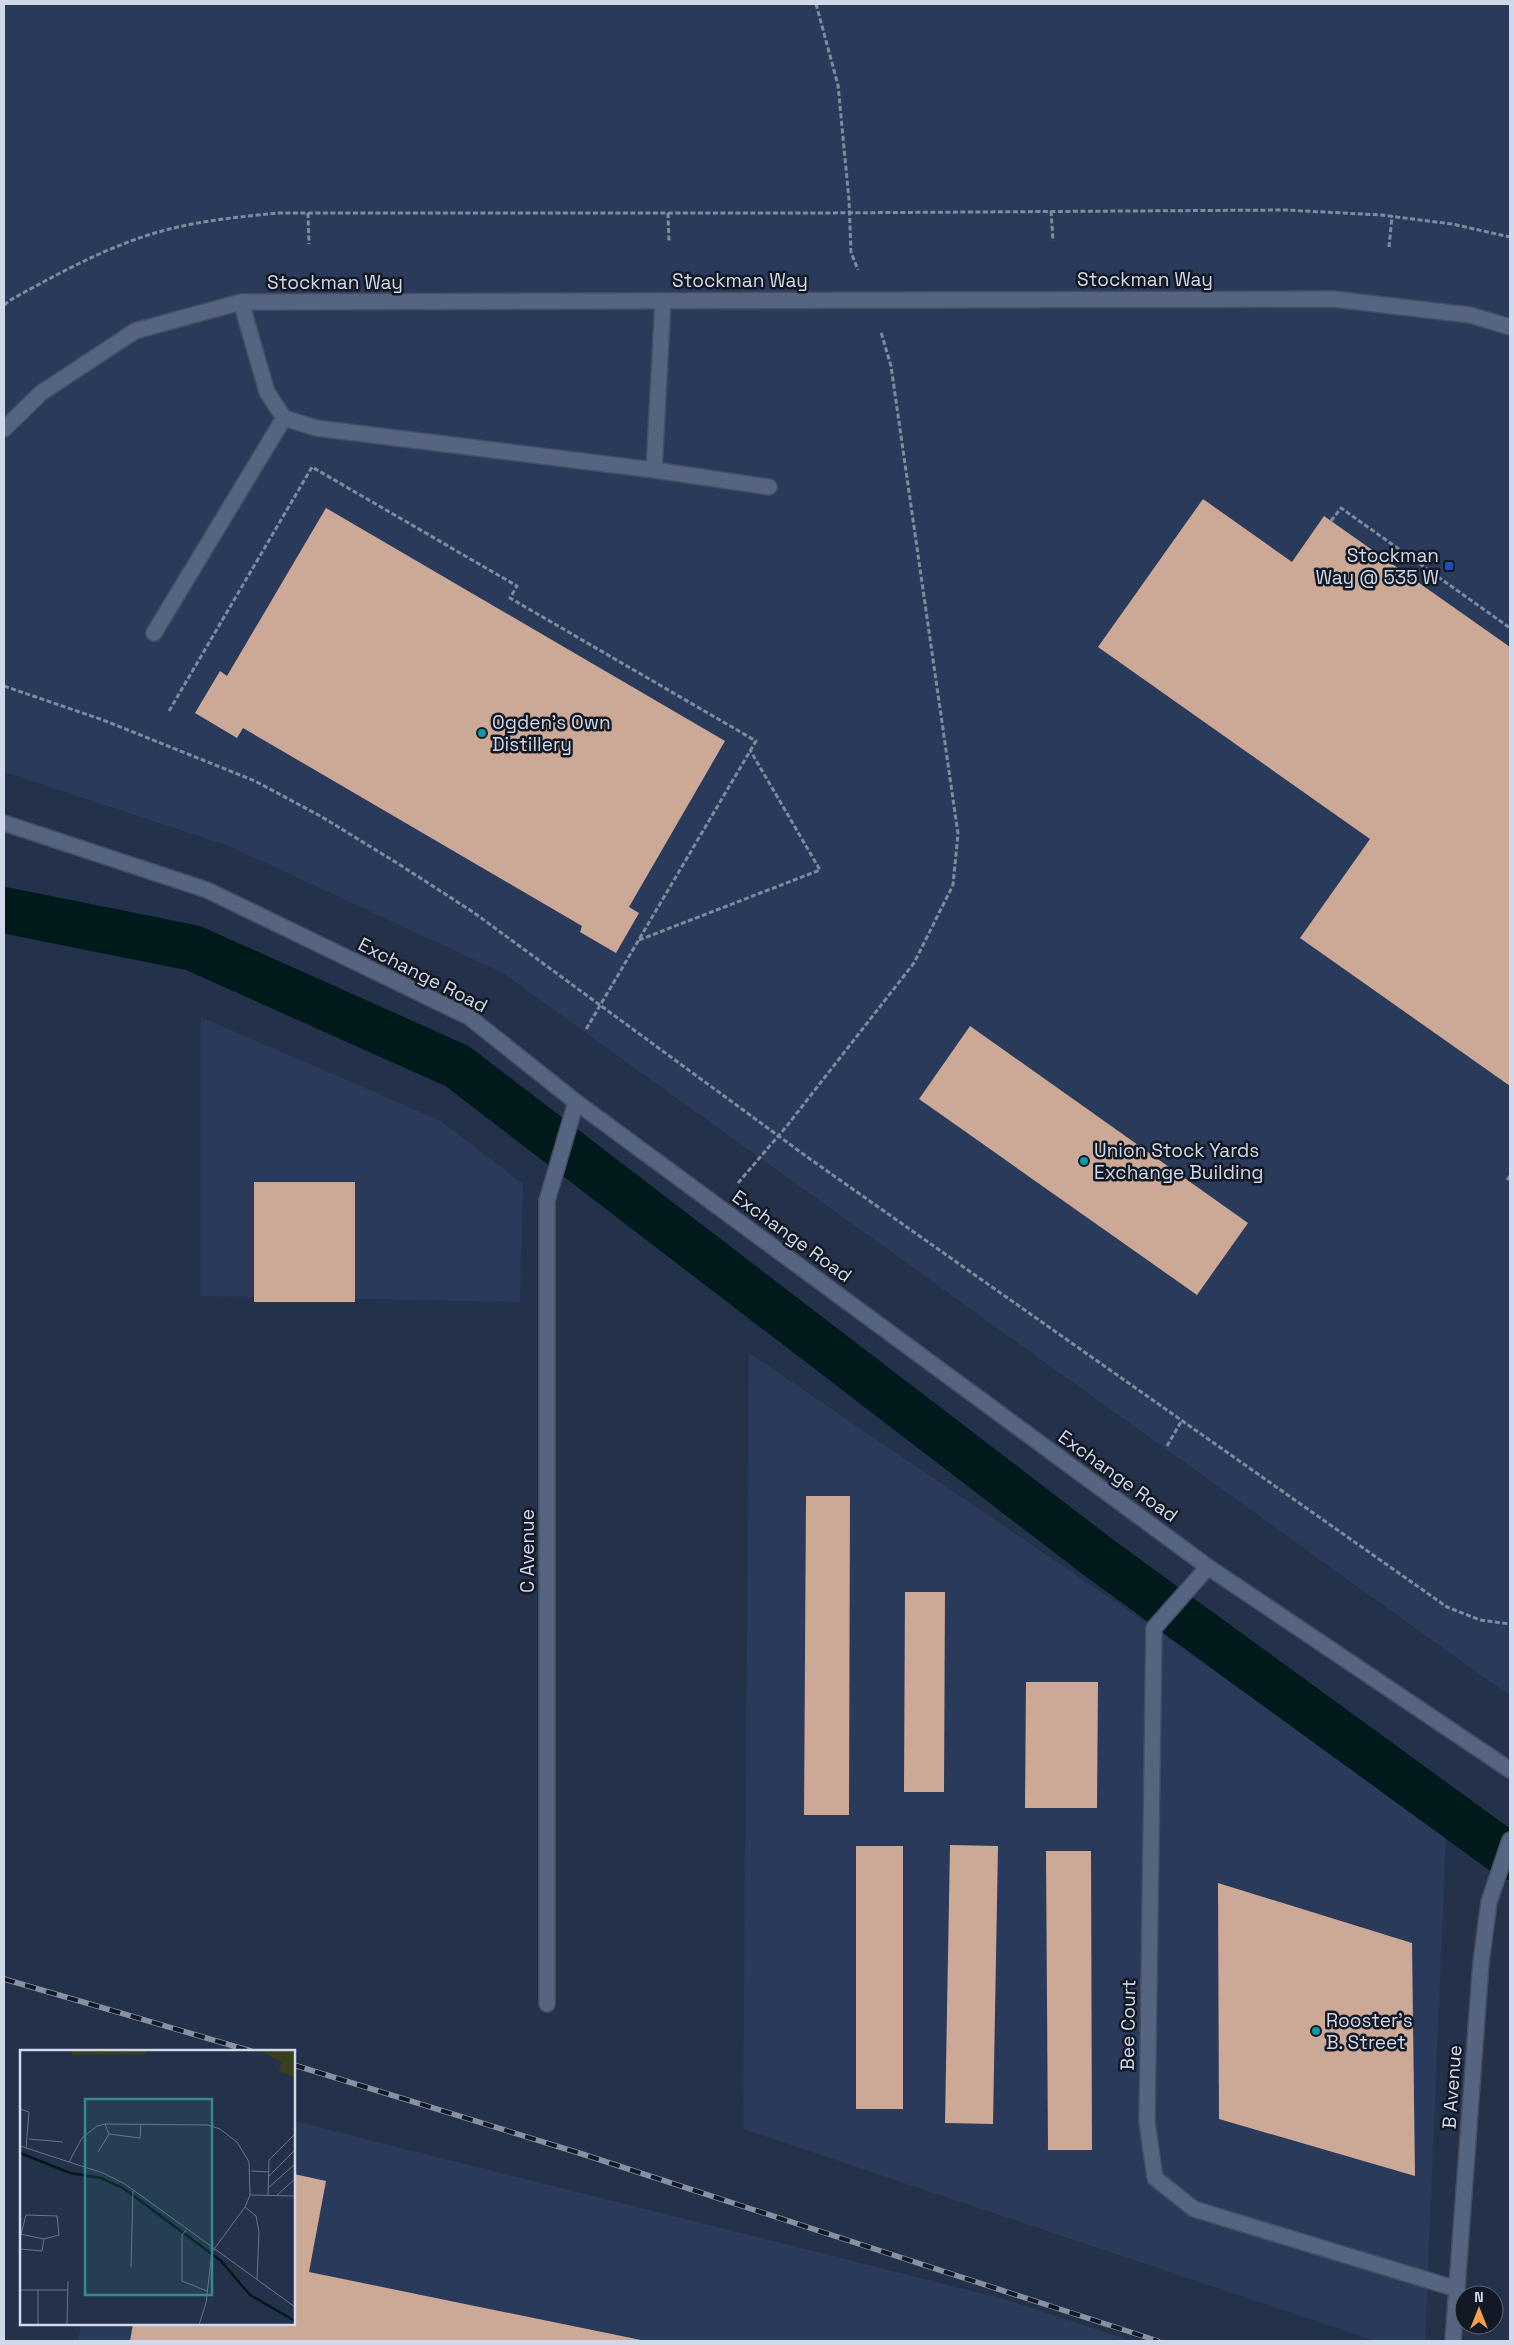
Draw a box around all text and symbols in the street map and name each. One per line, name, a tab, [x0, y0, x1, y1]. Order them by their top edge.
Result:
street label: Stockman Way	[1077, 267, 1213, 292]
street label: Stockman Way	[672, 268, 808, 293]
street label: Stockman Way	[267, 270, 403, 295]
place label: Stockman Way @ 535 W	[1315, 543, 1439, 590]
marker: Stockman Way @ 535 W	[1443, 560, 1455, 572]
place label: Ogden's Own Distillery	[492, 710, 611, 757]
marker: Ogden's Own Distillery	[476, 727, 488, 739]
street label: Exchange Road	[354, 932, 492, 1018]
place label: Union Stock Yards Exchange Building	[1094, 1138, 1264, 1185]
marker: Union Stock Yards Exchange Building	[1078, 1155, 1090, 1167]
street label: Exchange Road	[727, 1184, 857, 1288]
street label: Exchange Road	[1053, 1424, 1183, 1528]
street label: C Avenue	[515, 1509, 540, 1593]
street label: Bee Court	[1115, 1979, 1141, 2071]
place label: Rooster's B. Street	[1326, 2008, 1413, 2055]
marker: Rooster's B. Street	[1310, 2025, 1322, 2037]
street label: B Avenue	[1437, 2044, 1467, 2130]
inset map	[20, 2050, 295, 2325]
north arrow	[1454, 2285, 1504, 2335]
text: N	[1474, 2288, 1484, 2306]

